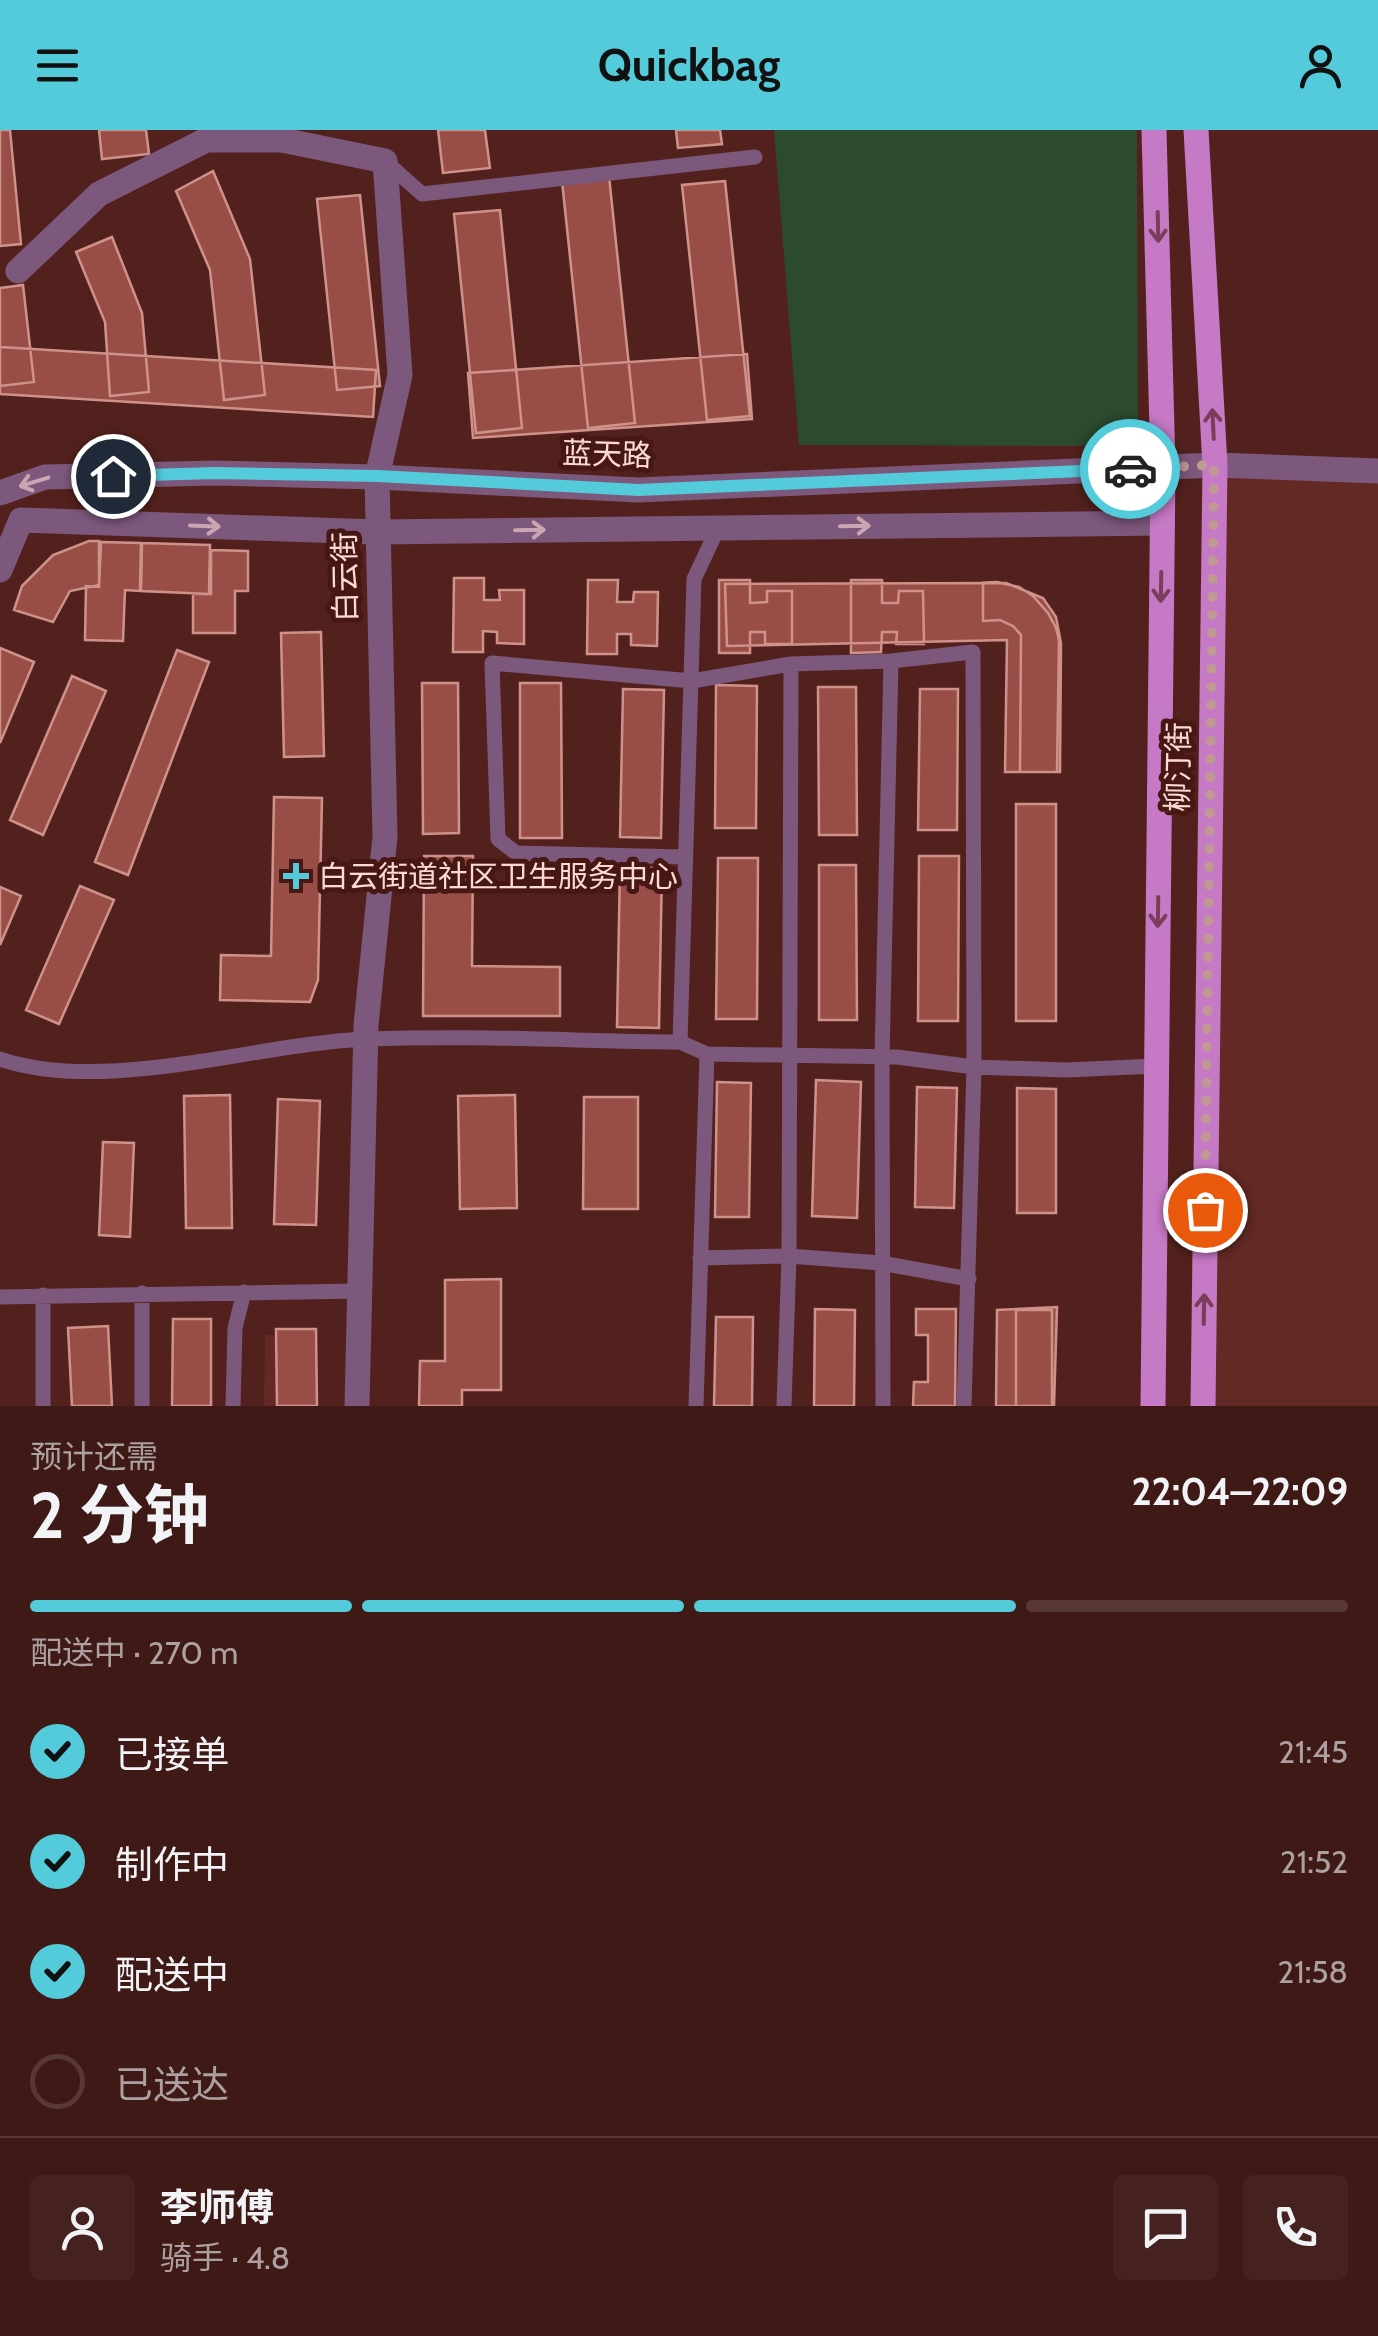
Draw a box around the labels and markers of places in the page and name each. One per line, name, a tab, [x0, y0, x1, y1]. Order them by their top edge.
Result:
pin	[71, 434, 156, 519]
place label: 白云街道社区卫生服务中心	[318, 858, 678, 895]
marker: 白云街道社区卫生服务中心	[283, 863, 309, 889]
pin	[1163, 1168, 1248, 1253]

